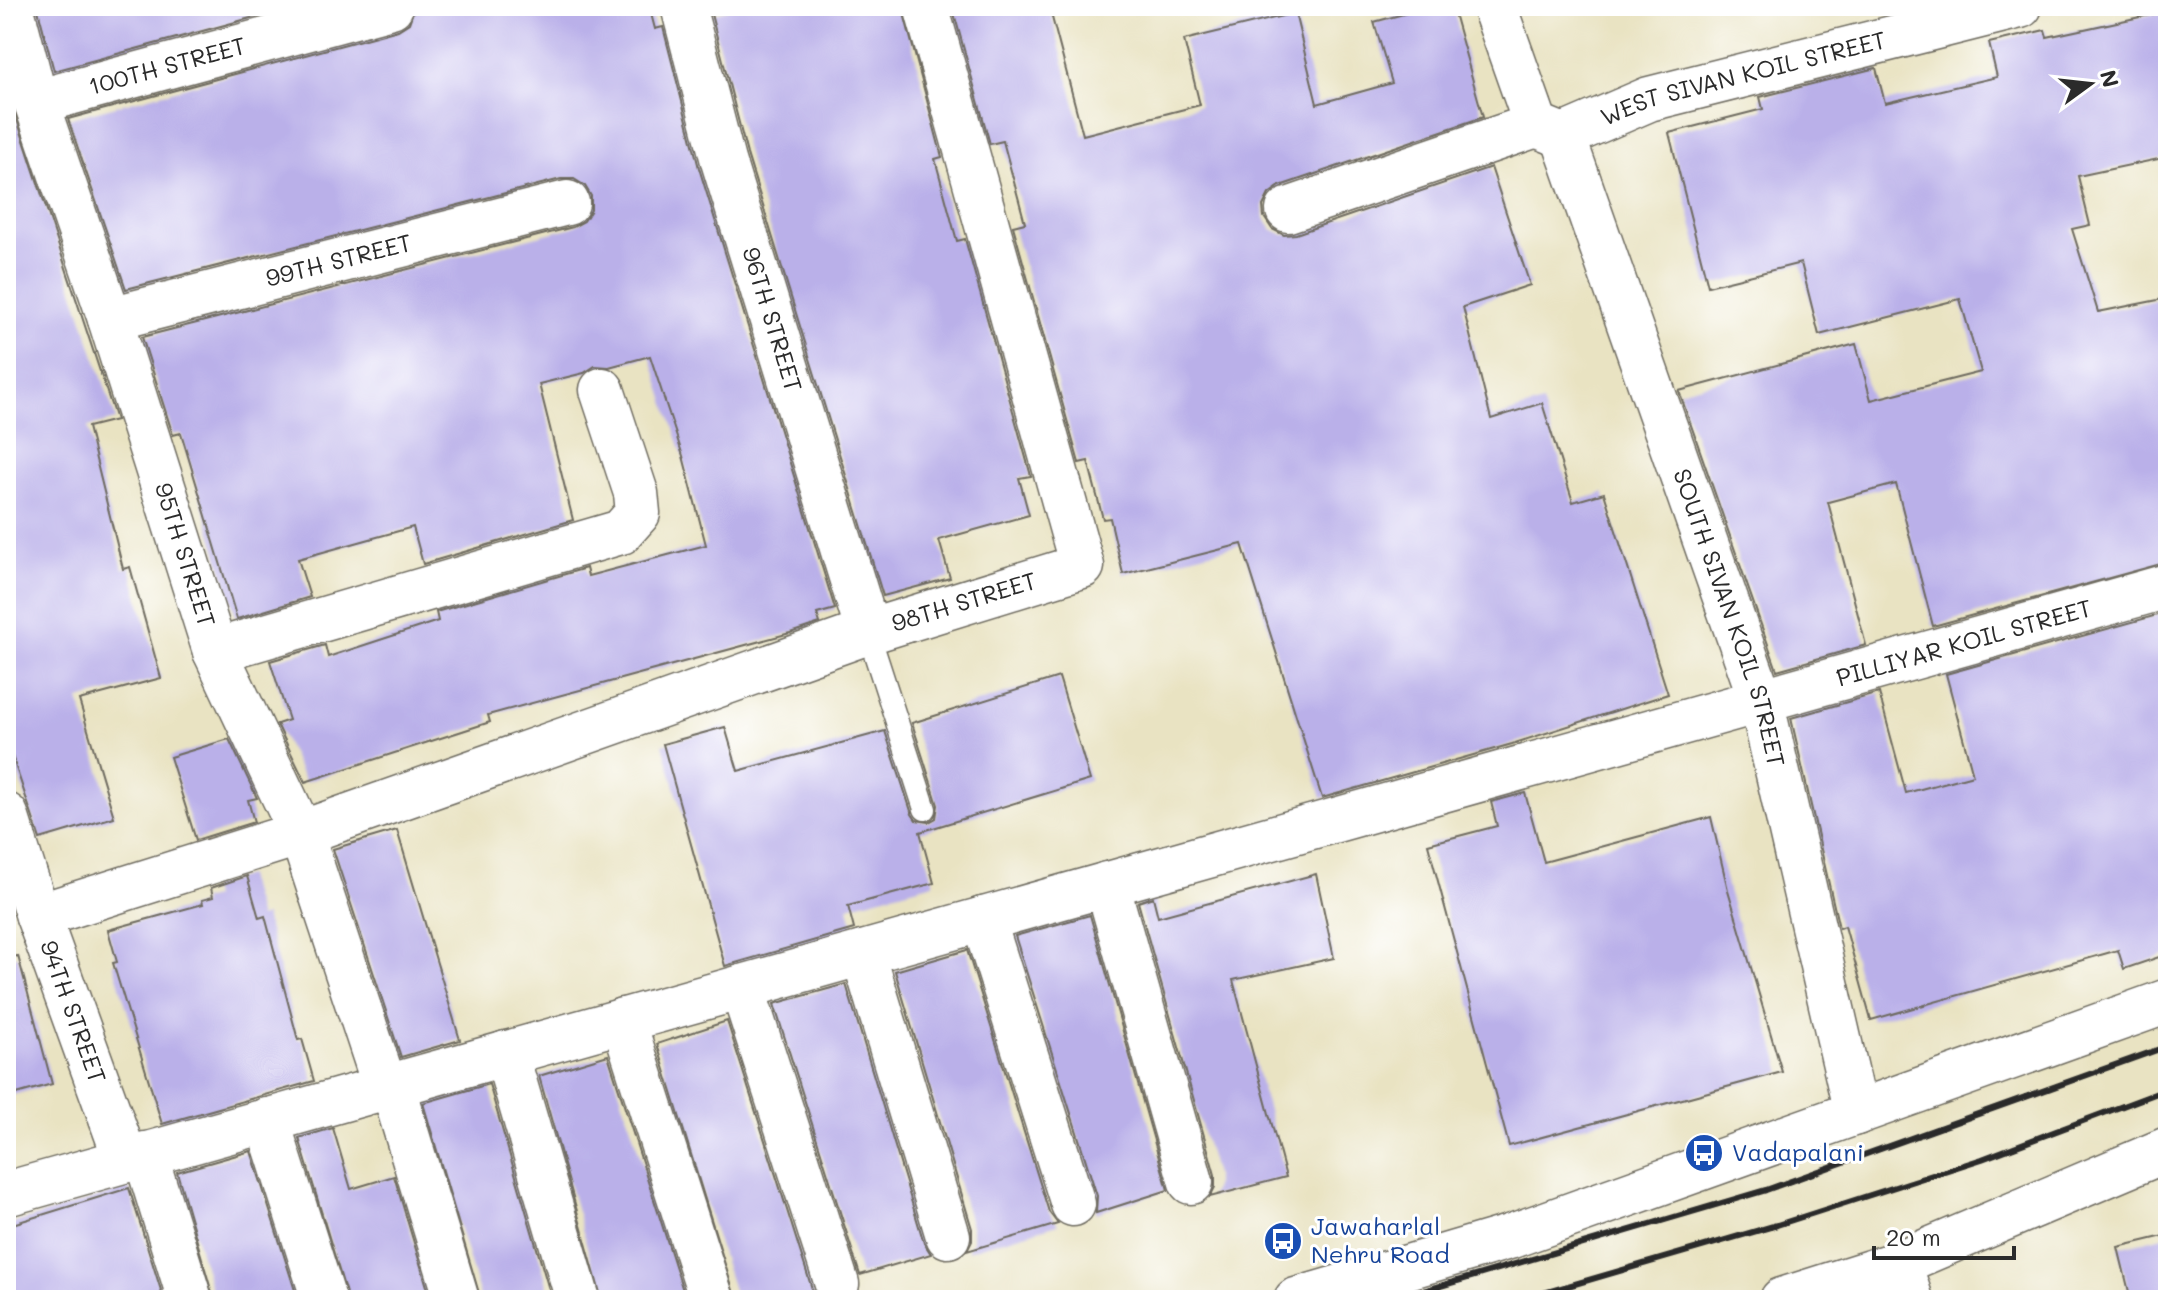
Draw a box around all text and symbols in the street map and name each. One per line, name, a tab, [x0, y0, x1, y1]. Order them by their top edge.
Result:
street label: WEST SIVAN KOIL STREET	[1595, 23, 1889, 132]
street label: 100TH STREET	[85, 29, 249, 101]
north arrow	[2050, 44, 2130, 124]
text: N	[2094, 67, 2126, 91]
street label: 99TH STREET	[262, 226, 415, 293]
street label: 96TH STREET	[736, 243, 810, 395]
street label: SOUTH SIVAN KOIL STREET	[1667, 464, 1793, 770]
street label: 95TH STREET	[149, 479, 223, 631]
street label: 98TH STREET	[887, 564, 1040, 638]
street label: PILLIYAR KOIL STREET	[1832, 591, 2095, 693]
street label: 94TH STREET	[34, 936, 114, 1087]
bus stop icon: Vadapalani	[1683, 1132, 1725, 1174]
place label: Vadapalani	[1732, 1136, 1864, 1167]
place label: Jawaharlal Nehru Road	[1311, 1210, 1450, 1269]
scale bar	[1874, 1210, 2014, 1260]
bus stop icon: Jawaharlal Nehru Road	[1262, 1220, 1304, 1262]
text: 20 m	[1886, 1221, 1941, 1252]

